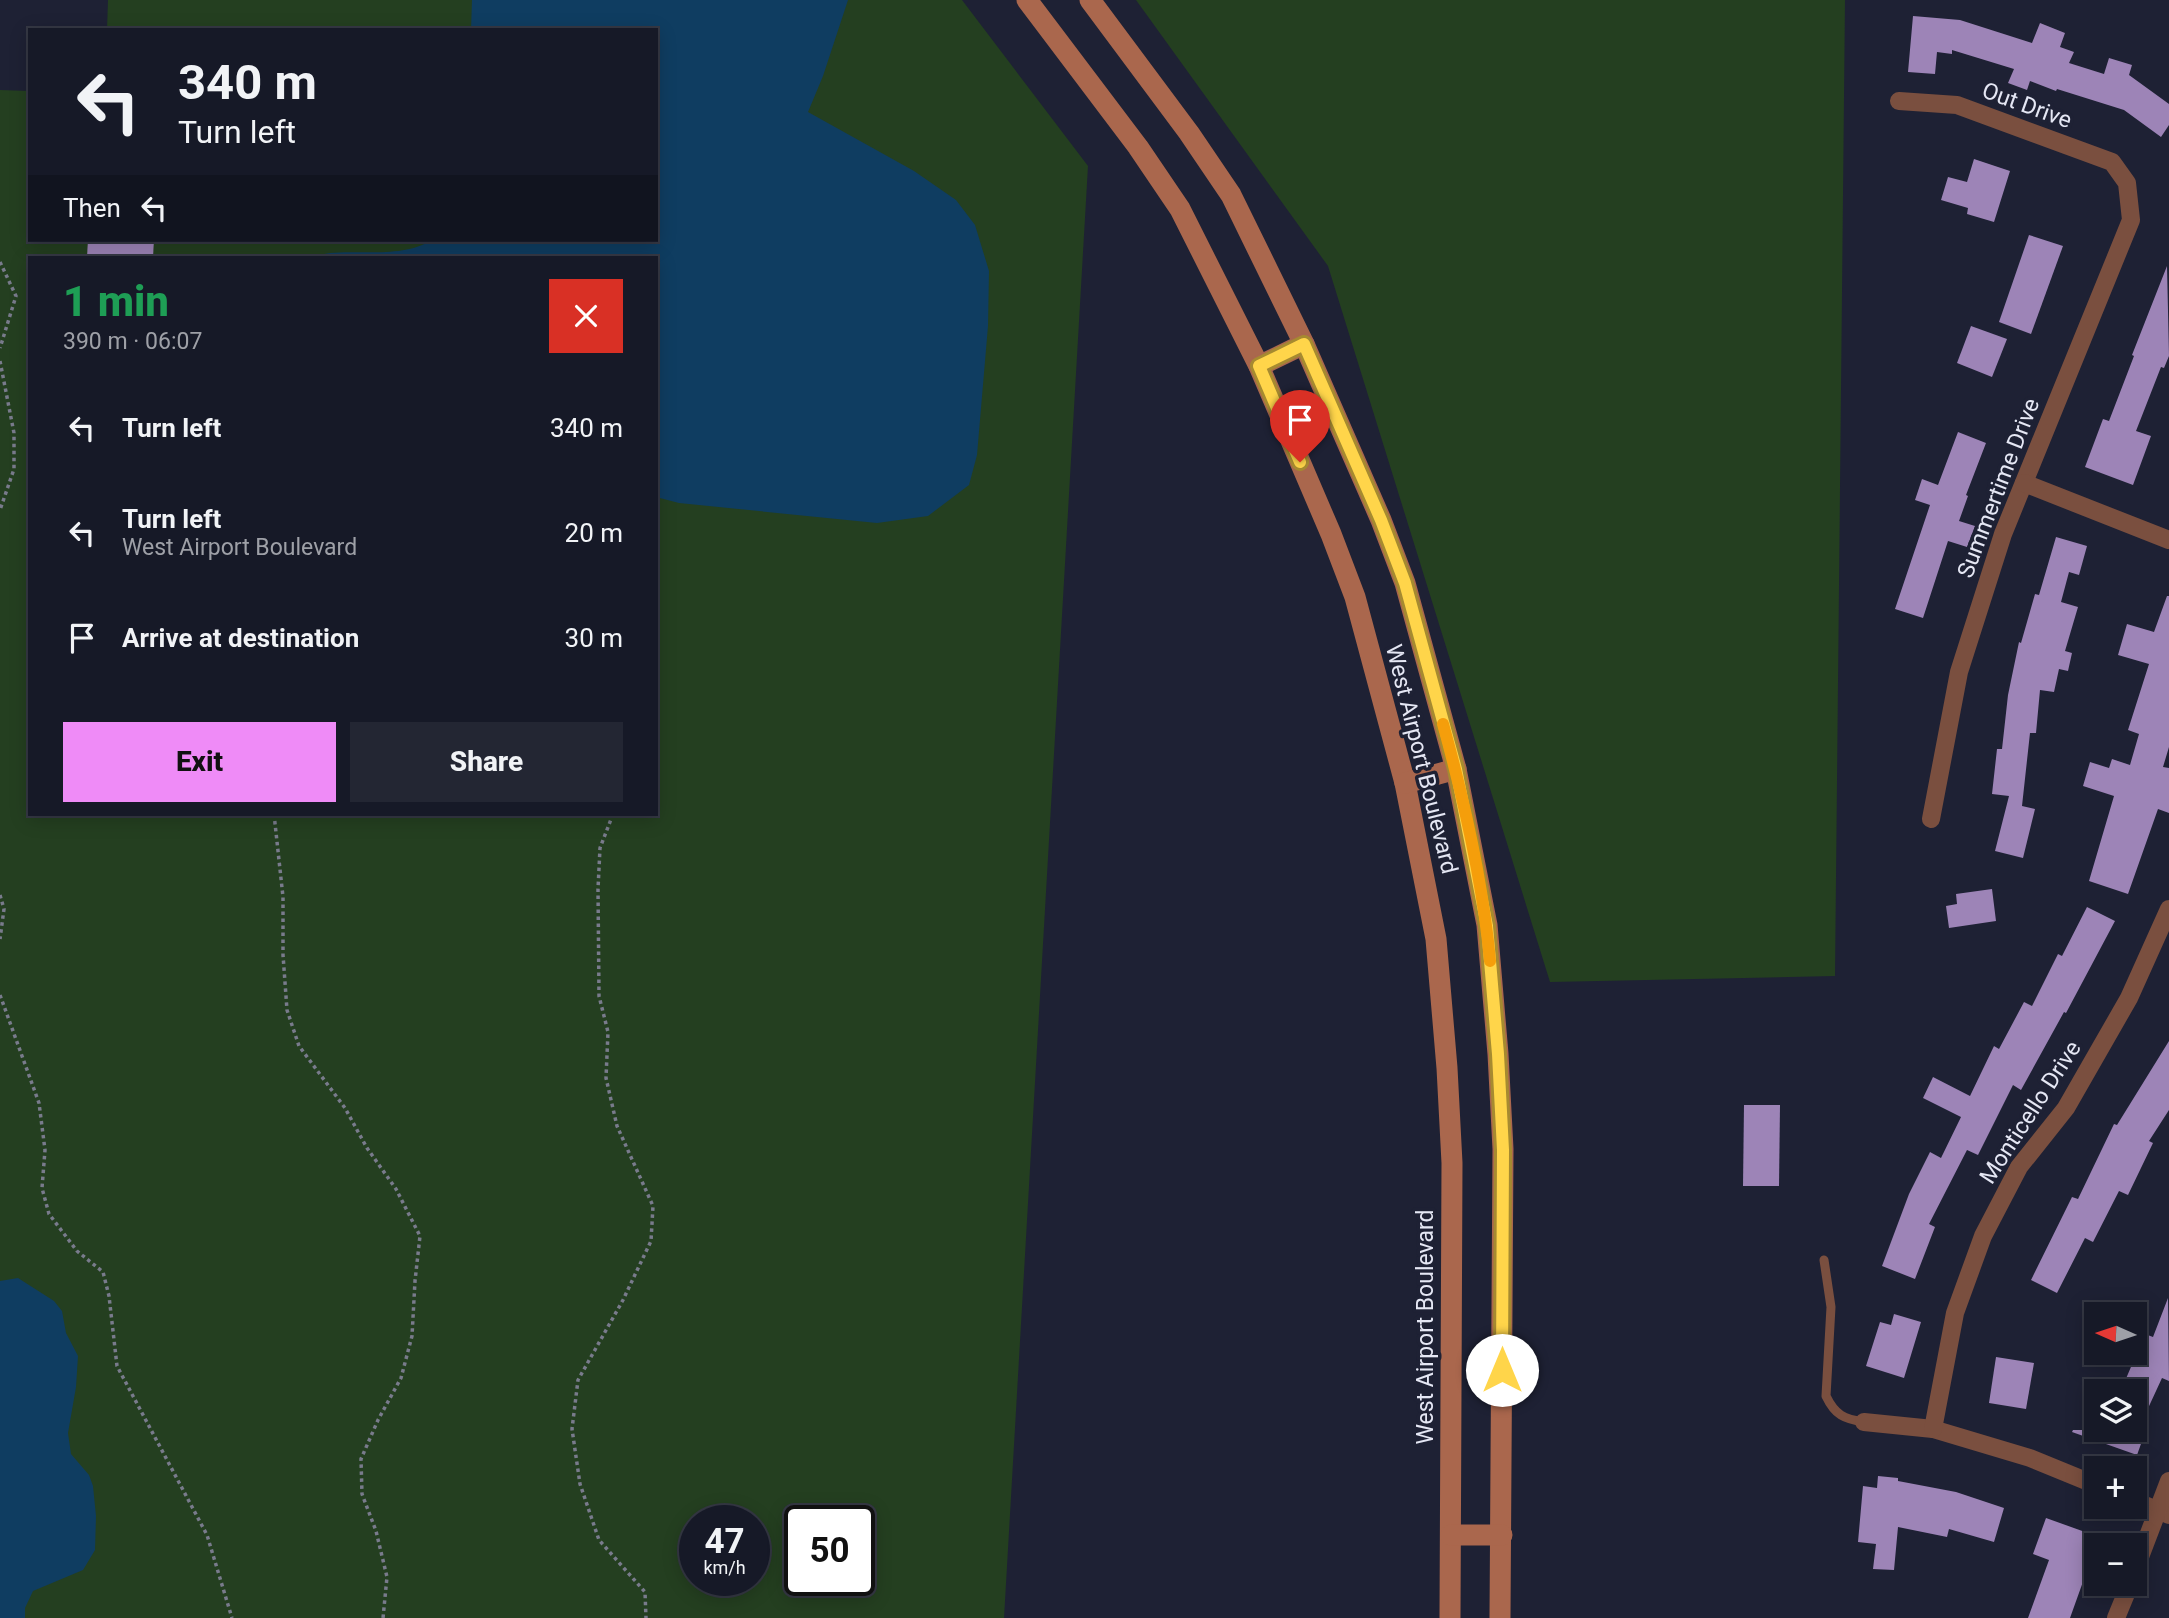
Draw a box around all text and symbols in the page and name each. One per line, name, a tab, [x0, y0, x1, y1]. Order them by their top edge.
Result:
text: 340 m	[178, 54, 317, 111]
icon: left	[63, 56, 154, 147]
street label: Out Drive	[1978, 77, 2075, 134]
text: Turn left	[178, 113, 296, 151]
icon: left	[135, 189, 173, 227]
text: Then	[63, 193, 121, 223]
text: 1 min	[63, 277, 169, 326]
button: close	[549, 279, 623, 353]
text: 390 m · 06:07	[63, 328, 202, 355]
pin	[1270, 390, 1330, 462]
street label: Summertime Drive	[1952, 395, 2045, 582]
icon: arrive	[1281, 401, 1319, 439]
icon: left	[63, 409, 101, 447]
text: Turn left	[122, 413, 221, 443]
text: 340 m	[550, 413, 623, 443]
text: Turn left	[122, 504, 221, 534]
icon: left	[63, 514, 101, 552]
text: 20 m	[565, 518, 623, 548]
text: West Airport Boulevard	[122, 534, 357, 561]
icon: arrive	[63, 619, 101, 657]
text: Arrive at destination	[122, 623, 359, 653]
text: 30 m	[565, 623, 623, 653]
street label: West Airport Boulevard	[1380, 642, 1463, 876]
button: Exit	[63, 722, 336, 802]
button: Share	[350, 722, 623, 802]
street label: Monticello Drive	[1974, 1036, 2087, 1189]
street label: West Airport Boulevard	[1412, 1209, 1439, 1445]
north arrow	[2084, 1302, 2147, 1365]
map controls	[2084, 1302, 2147, 1596]
position arrow	[1465, 1333, 1539, 1407]
button: layers	[2084, 1379, 2147, 1442]
button: +	[2084, 1456, 2147, 1519]
speed limit sign: 50	[784, 1505, 875, 1596]
text: 47	[704, 1521, 745, 1562]
button: −	[2084, 1533, 2147, 1596]
text: km/h	[703, 1557, 746, 1578]

